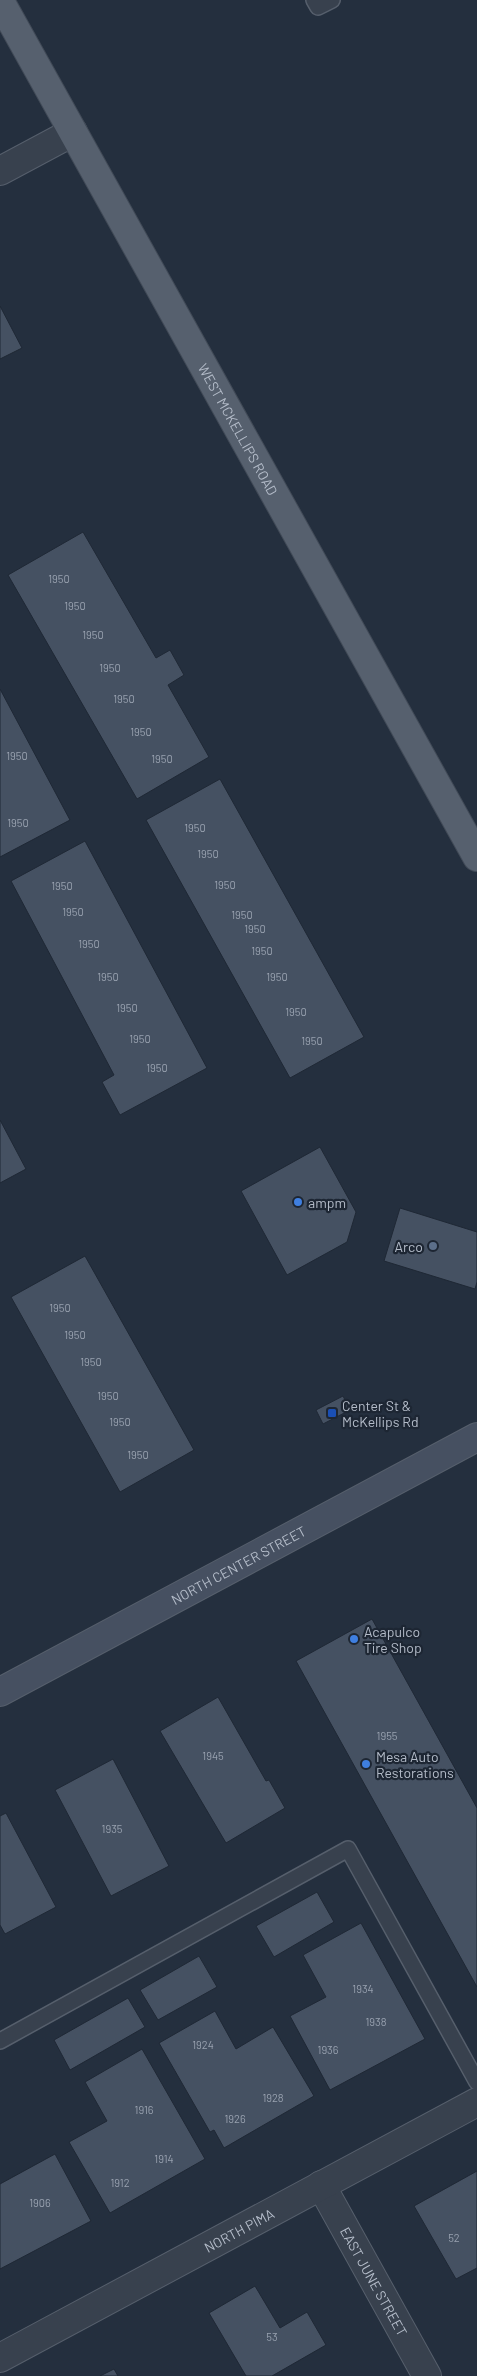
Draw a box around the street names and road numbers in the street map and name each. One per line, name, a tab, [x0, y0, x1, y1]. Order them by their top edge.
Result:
street label: WEST MCKELLIPS ROAD	[195, 360, 282, 498]
street label: NORTH CENTER STREET	[168, 1522, 308, 1608]
street label: NORTH PIMA	[201, 2204, 277, 2256]
street label: EAST JUNE STREET	[337, 2224, 411, 2339]

